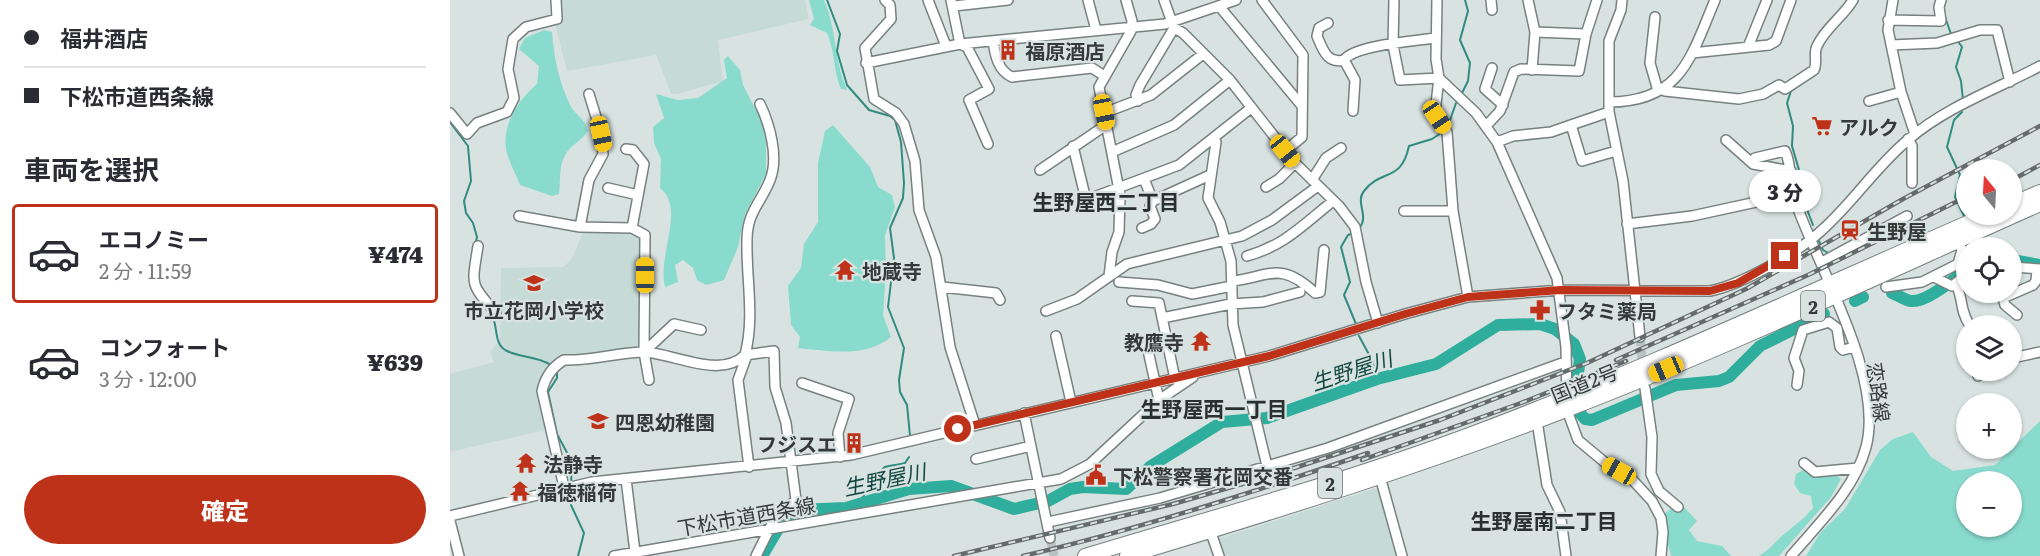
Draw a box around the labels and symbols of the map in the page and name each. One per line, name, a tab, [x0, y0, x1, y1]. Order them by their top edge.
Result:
place label: 福原酒店	[1025, 35, 1105, 65]
building icon: 福原酒店	[996, 38, 1020, 62]
car	[1092, 93, 1116, 131]
car	[1419, 97, 1455, 137]
place label: アルク	[1839, 111, 1899, 141]
supermarket icon: アルク	[1810, 114, 1834, 138]
car	[588, 115, 614, 153]
car	[1267, 131, 1303, 171]
north arrow	[1956, 159, 2022, 225]
callout: 3 分	[1749, 169, 1821, 211]
district label: 生野屋西二丁目	[1033, 185, 1180, 216]
place label: 生野屋	[1867, 215, 1927, 245]
station icon: 生野屋	[1838, 218, 1862, 242]
route end	[1771, 242, 1798, 269]
place label: 地蔵寺	[862, 255, 922, 285]
car	[636, 257, 654, 293]
temple icon: 地蔵寺	[833, 258, 857, 282]
school or university icon: 市立花岡小学校	[522, 271, 546, 295]
road number: 2	[1801, 291, 1825, 321]
place label: 市立花岡小学校	[464, 294, 604, 324]
place label: フタミ薬局	[1557, 295, 1657, 325]
pharmacy icon: フタミ薬局	[1528, 298, 1552, 322]
place label: 教鷹寺	[1124, 326, 1184, 356]
temple icon: 教鷹寺	[1189, 329, 1213, 353]
water label: 生野屋川	[1306, 341, 1398, 397]
car	[1646, 354, 1686, 384]
street label: 国道2号	[1546, 355, 1622, 409]
street label: 恋路線	[1861, 360, 1899, 424]
district label: 生野屋西一丁目	[1141, 392, 1288, 423]
place label: 四恩幼稚園	[615, 406, 715, 436]
school or university icon: 四恩幼稚園	[586, 409, 610, 433]
route start	[944, 415, 971, 442]
place label: フジスエ	[757, 428, 837, 458]
building icon: フジスエ	[842, 431, 866, 455]
place label: 法静寺	[543, 448, 603, 478]
temple icon: 法静寺	[514, 451, 538, 475]
water label: 生野屋川	[840, 454, 930, 502]
car	[1599, 454, 1639, 488]
place label: 下松警察署花岡交番	[1113, 460, 1293, 490]
public building icon: 下松警察署花岡交番	[1084, 463, 1108, 487]
road number: 2	[1318, 468, 1342, 498]
place label: 福徳稲荷	[537, 476, 617, 506]
temple icon: 福徳稲荷	[508, 479, 532, 503]
street label: 下松市道西条線	[674, 488, 818, 542]
district label: 生野屋南二丁目	[1471, 504, 1618, 535]

